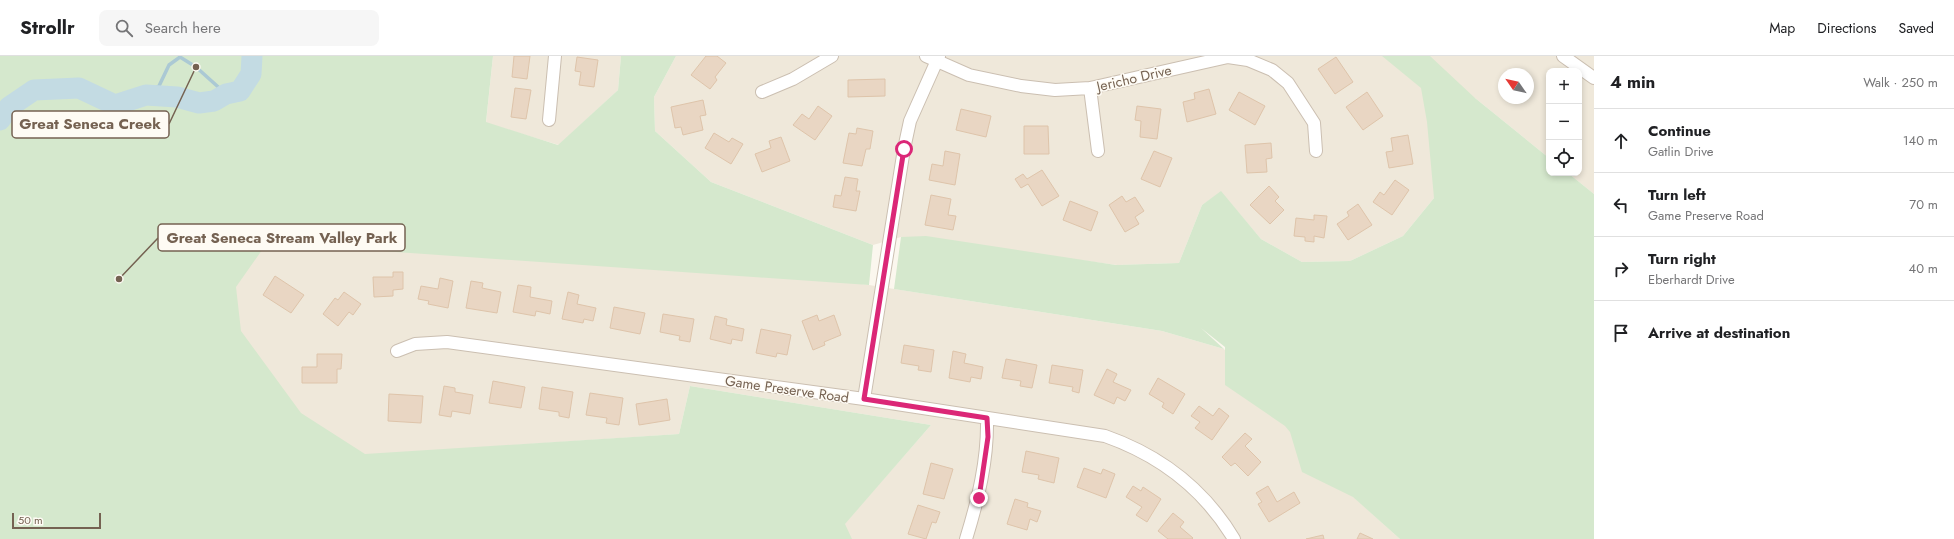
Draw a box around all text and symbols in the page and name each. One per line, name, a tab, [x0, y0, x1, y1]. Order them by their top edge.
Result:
search box	[99, 10, 379, 46]
text: Strollr	[20, 14, 75, 41]
icon: search	[113, 17, 135, 39]
text: Search here	[145, 17, 221, 39]
text: Map	[1769, 18, 1795, 38]
text: Directions	[1817, 18, 1877, 38]
text: Saved	[1899, 18, 1934, 38]
street label: Jericho Drive	[1093, 60, 1173, 97]
north arrow	[1498, 68, 1534, 104]
map controls	[1546, 68, 1582, 176]
button: +	[1546, 68, 1582, 104]
text: 4 min	[1610, 70, 1655, 94]
text: Walk · 250 m	[1863, 73, 1938, 92]
button: −	[1546, 104, 1582, 140]
callout: Great Seneca Creek	[12, 111, 169, 138]
text: Great Seneca Creek	[19, 113, 161, 135]
text: Continue	[1648, 120, 1711, 142]
icon: ahead	[1610, 130, 1632, 152]
text: 140 m	[1903, 131, 1938, 150]
route start	[895, 140, 913, 158]
button: locate	[1546, 140, 1582, 176]
text: Gatlin Drive	[1648, 142, 1713, 161]
text: Turn left	[1648, 184, 1706, 206]
icon: left	[1610, 194, 1632, 216]
text: 70 m	[1909, 195, 1938, 214]
text: Game Preserve Road	[1648, 206, 1764, 225]
callout: Great Seneca Stream Valley Park	[158, 224, 405, 251]
text: Great Seneca Stream Valley Park	[166, 227, 398, 249]
text: Turn right	[1648, 248, 1716, 270]
icon: right	[1610, 258, 1632, 280]
text: 40 m	[1909, 259, 1938, 278]
text: Eberhardt Drive	[1648, 270, 1735, 289]
icon: arrive	[1610, 322, 1632, 344]
text: Arrive at destination	[1648, 322, 1790, 344]
street label: Game Preserve Road	[724, 370, 850, 408]
route end	[970, 489, 988, 507]
scale bar	[12, 511, 101, 530]
text: 50 m	[18, 512, 43, 528]

